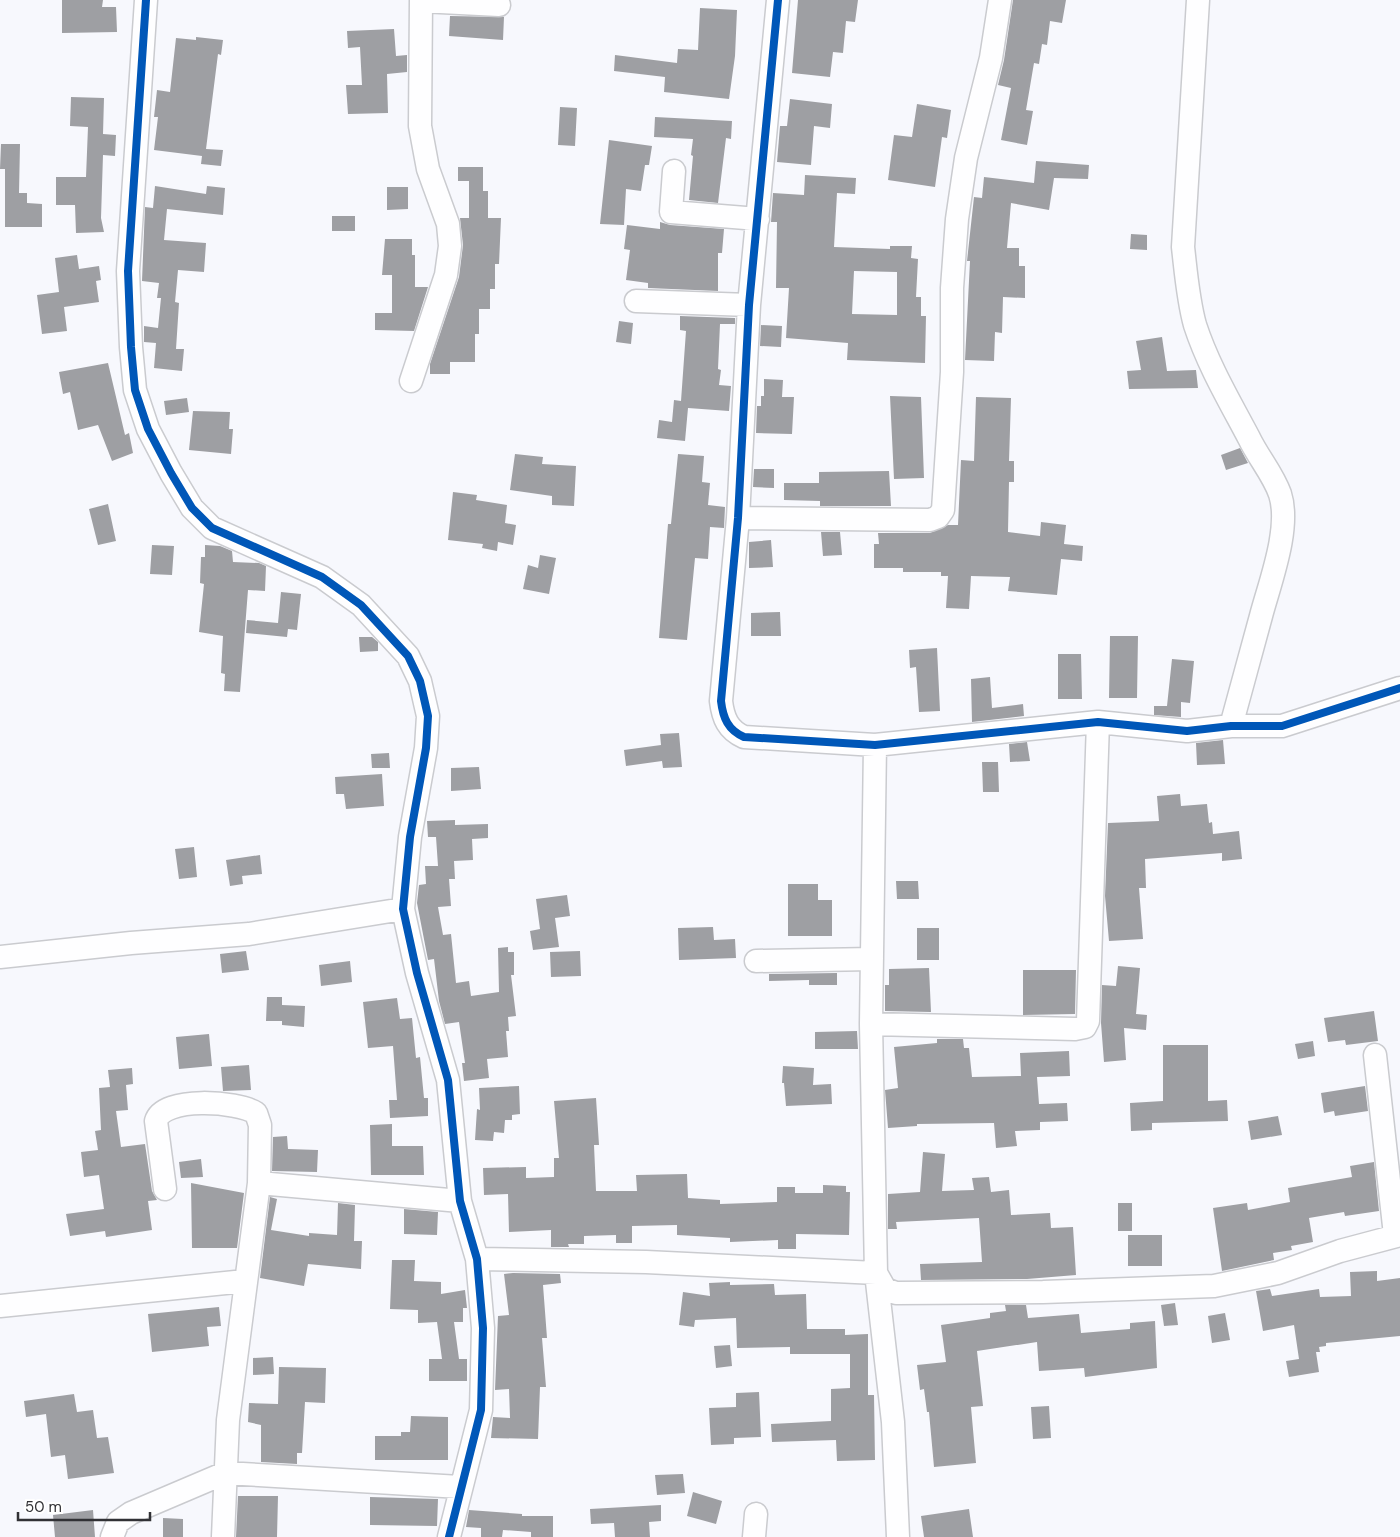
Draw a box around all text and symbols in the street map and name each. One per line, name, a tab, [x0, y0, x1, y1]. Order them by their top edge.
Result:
scale bar	[18, 1490, 150, 1522]
text: 50 m	[25, 1497, 62, 1517]

